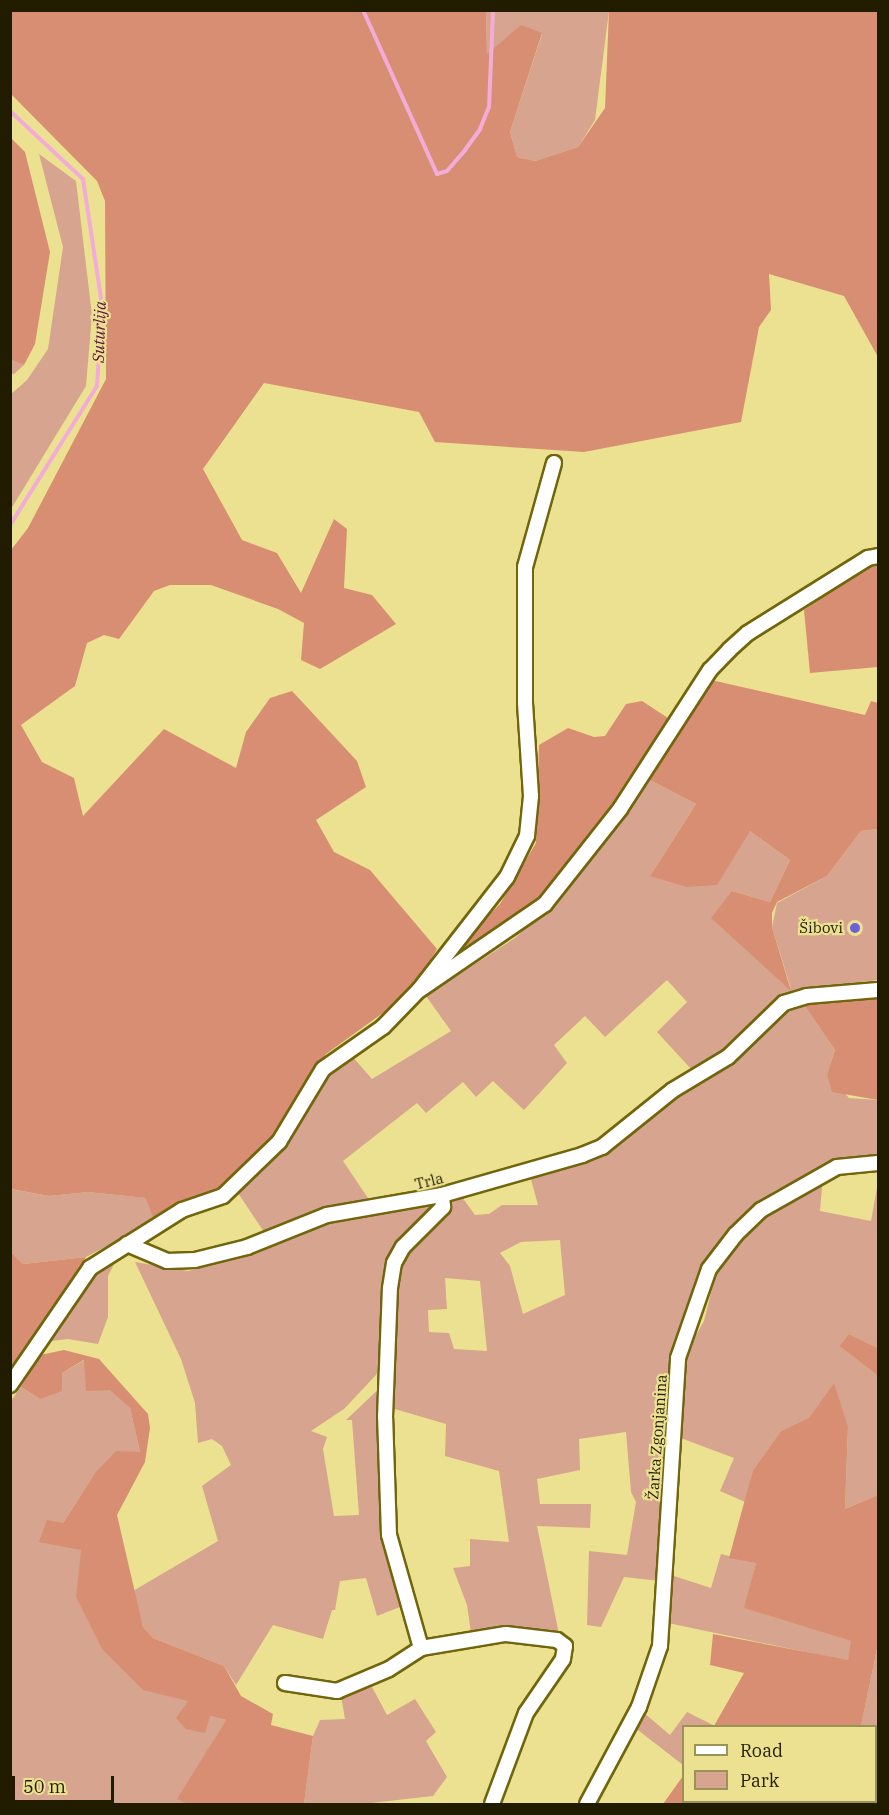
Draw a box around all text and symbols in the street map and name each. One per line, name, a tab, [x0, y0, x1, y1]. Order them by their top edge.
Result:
water label: Suturlija	[88, 301, 110, 363]
place label: Šibovi	[799, 919, 843, 937]
marker: Šibovi	[848, 921, 862, 935]
street label: Trla	[413, 1169, 445, 1193]
street label: Žarka Zgonjanina	[644, 1374, 670, 1500]
legend	[682, 1725, 877, 1803]
text: Road	[740, 1739, 783, 1762]
scale bar	[15, 1764, 117, 1802]
text: Park	[740, 1769, 779, 1792]
text: 50 m	[23, 1775, 66, 1798]

